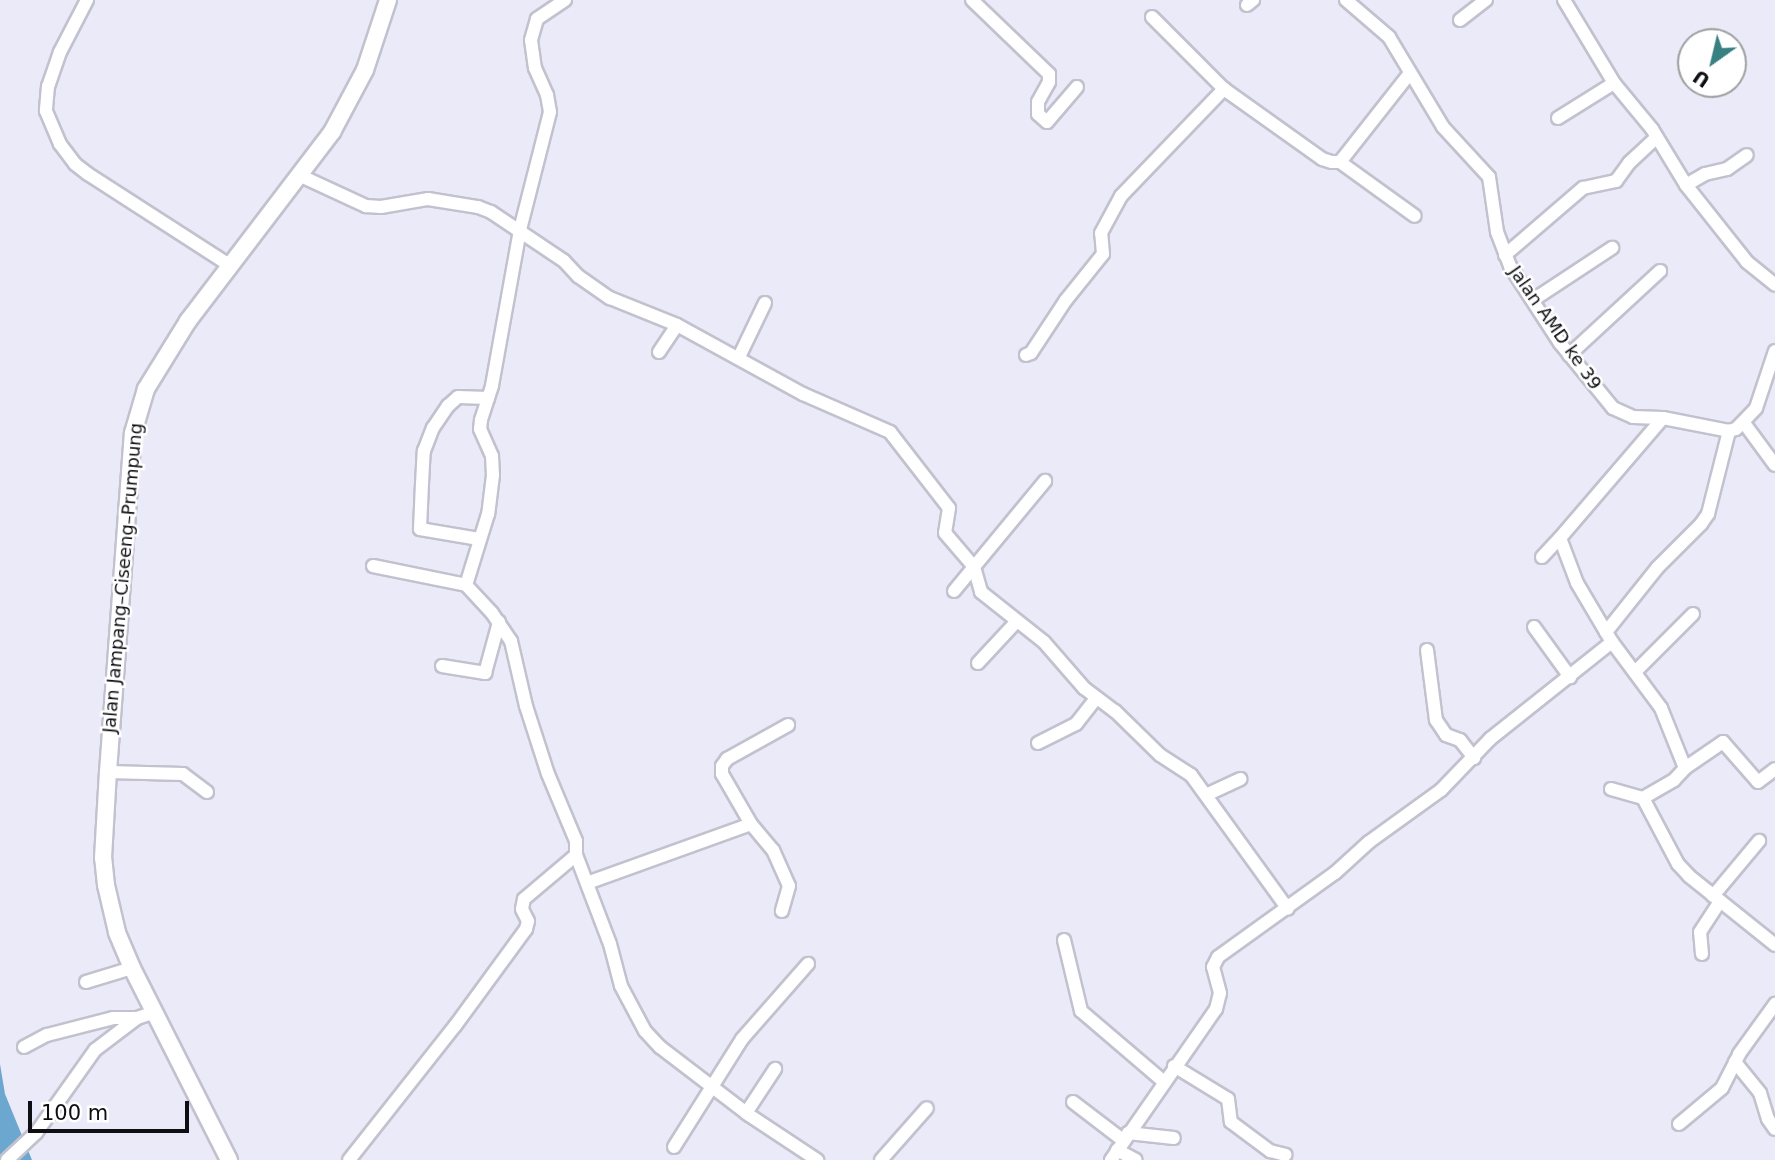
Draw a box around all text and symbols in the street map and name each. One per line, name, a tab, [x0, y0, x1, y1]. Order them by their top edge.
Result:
north arrow	[1677, 28, 1747, 98]
text: U	[1689, 65, 1714, 92]
street label: Jalan AMD ke 39	[1504, 262, 1606, 394]
street label: Jalan Jampang–Ciseeng–Prumpung	[99, 422, 147, 734]
scale bar	[32, 1086, 192, 1130]
text: 100 m	[41, 1101, 108, 1125]

